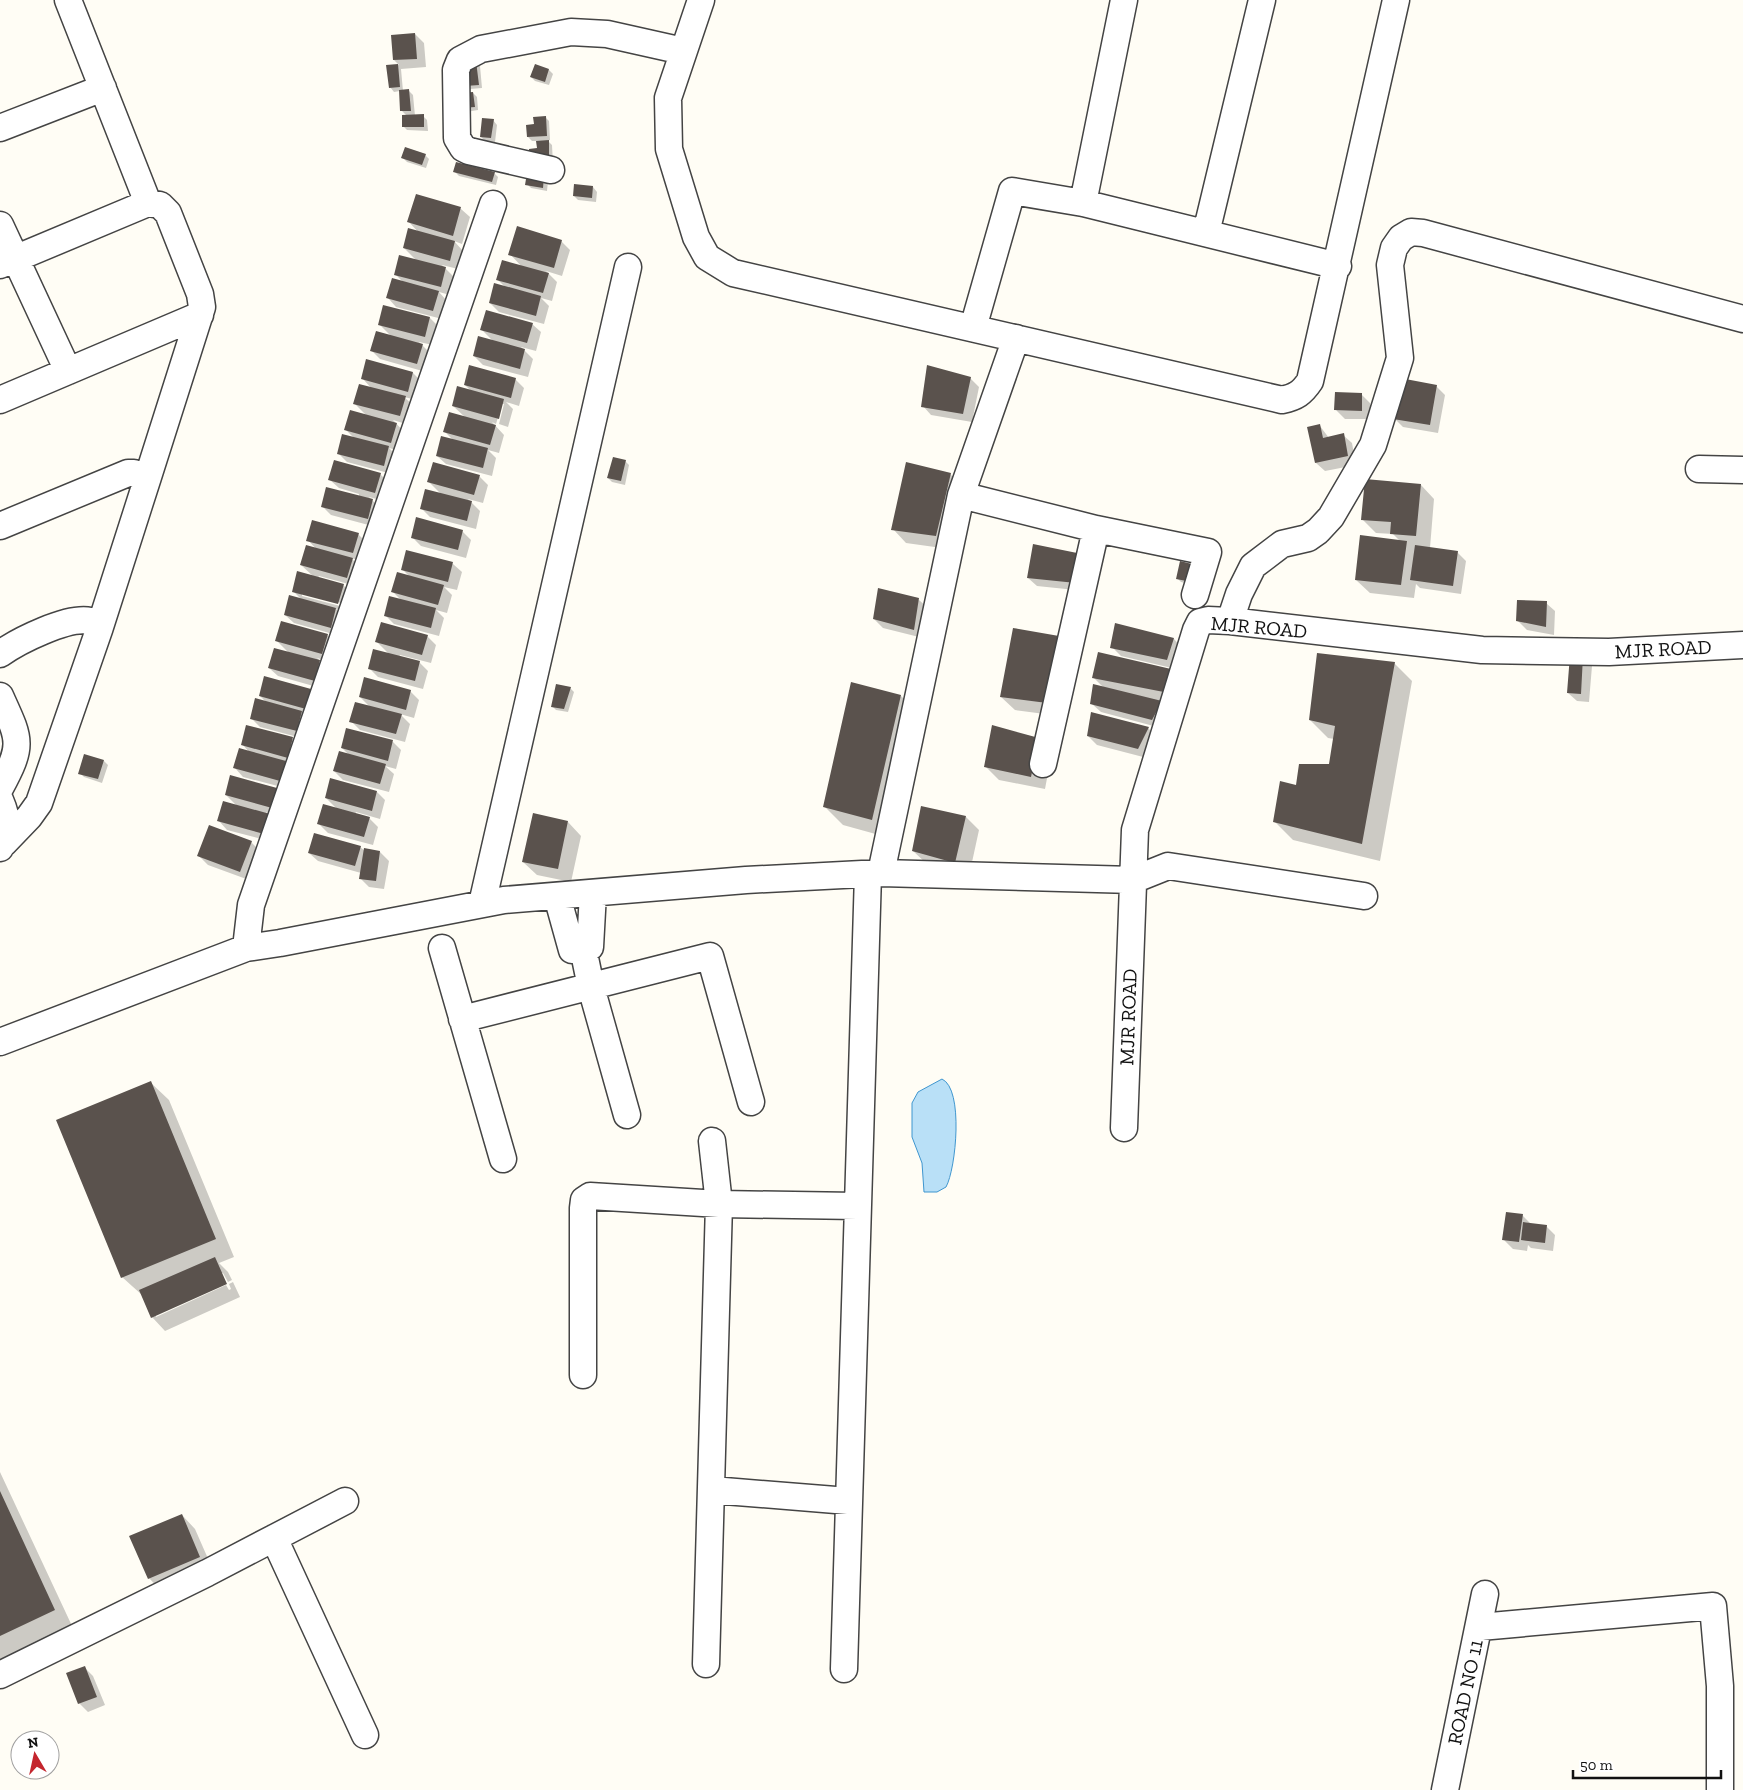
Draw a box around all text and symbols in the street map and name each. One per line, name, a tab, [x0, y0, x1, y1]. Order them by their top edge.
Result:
street label: MJR ROAD	[1210, 611, 1308, 643]
street label: MJR ROAD	[1614, 634, 1712, 664]
street label: MJR ROAD	[1114, 968, 1142, 1066]
street label: ROAD NO 11	[1442, 1637, 1488, 1747]
north arrow	[10, 1730, 60, 1780]
text: N	[26, 1733, 40, 1752]
scale bar	[1573, 1748, 1720, 1780]
text: 50 m	[1580, 1756, 1613, 1774]

